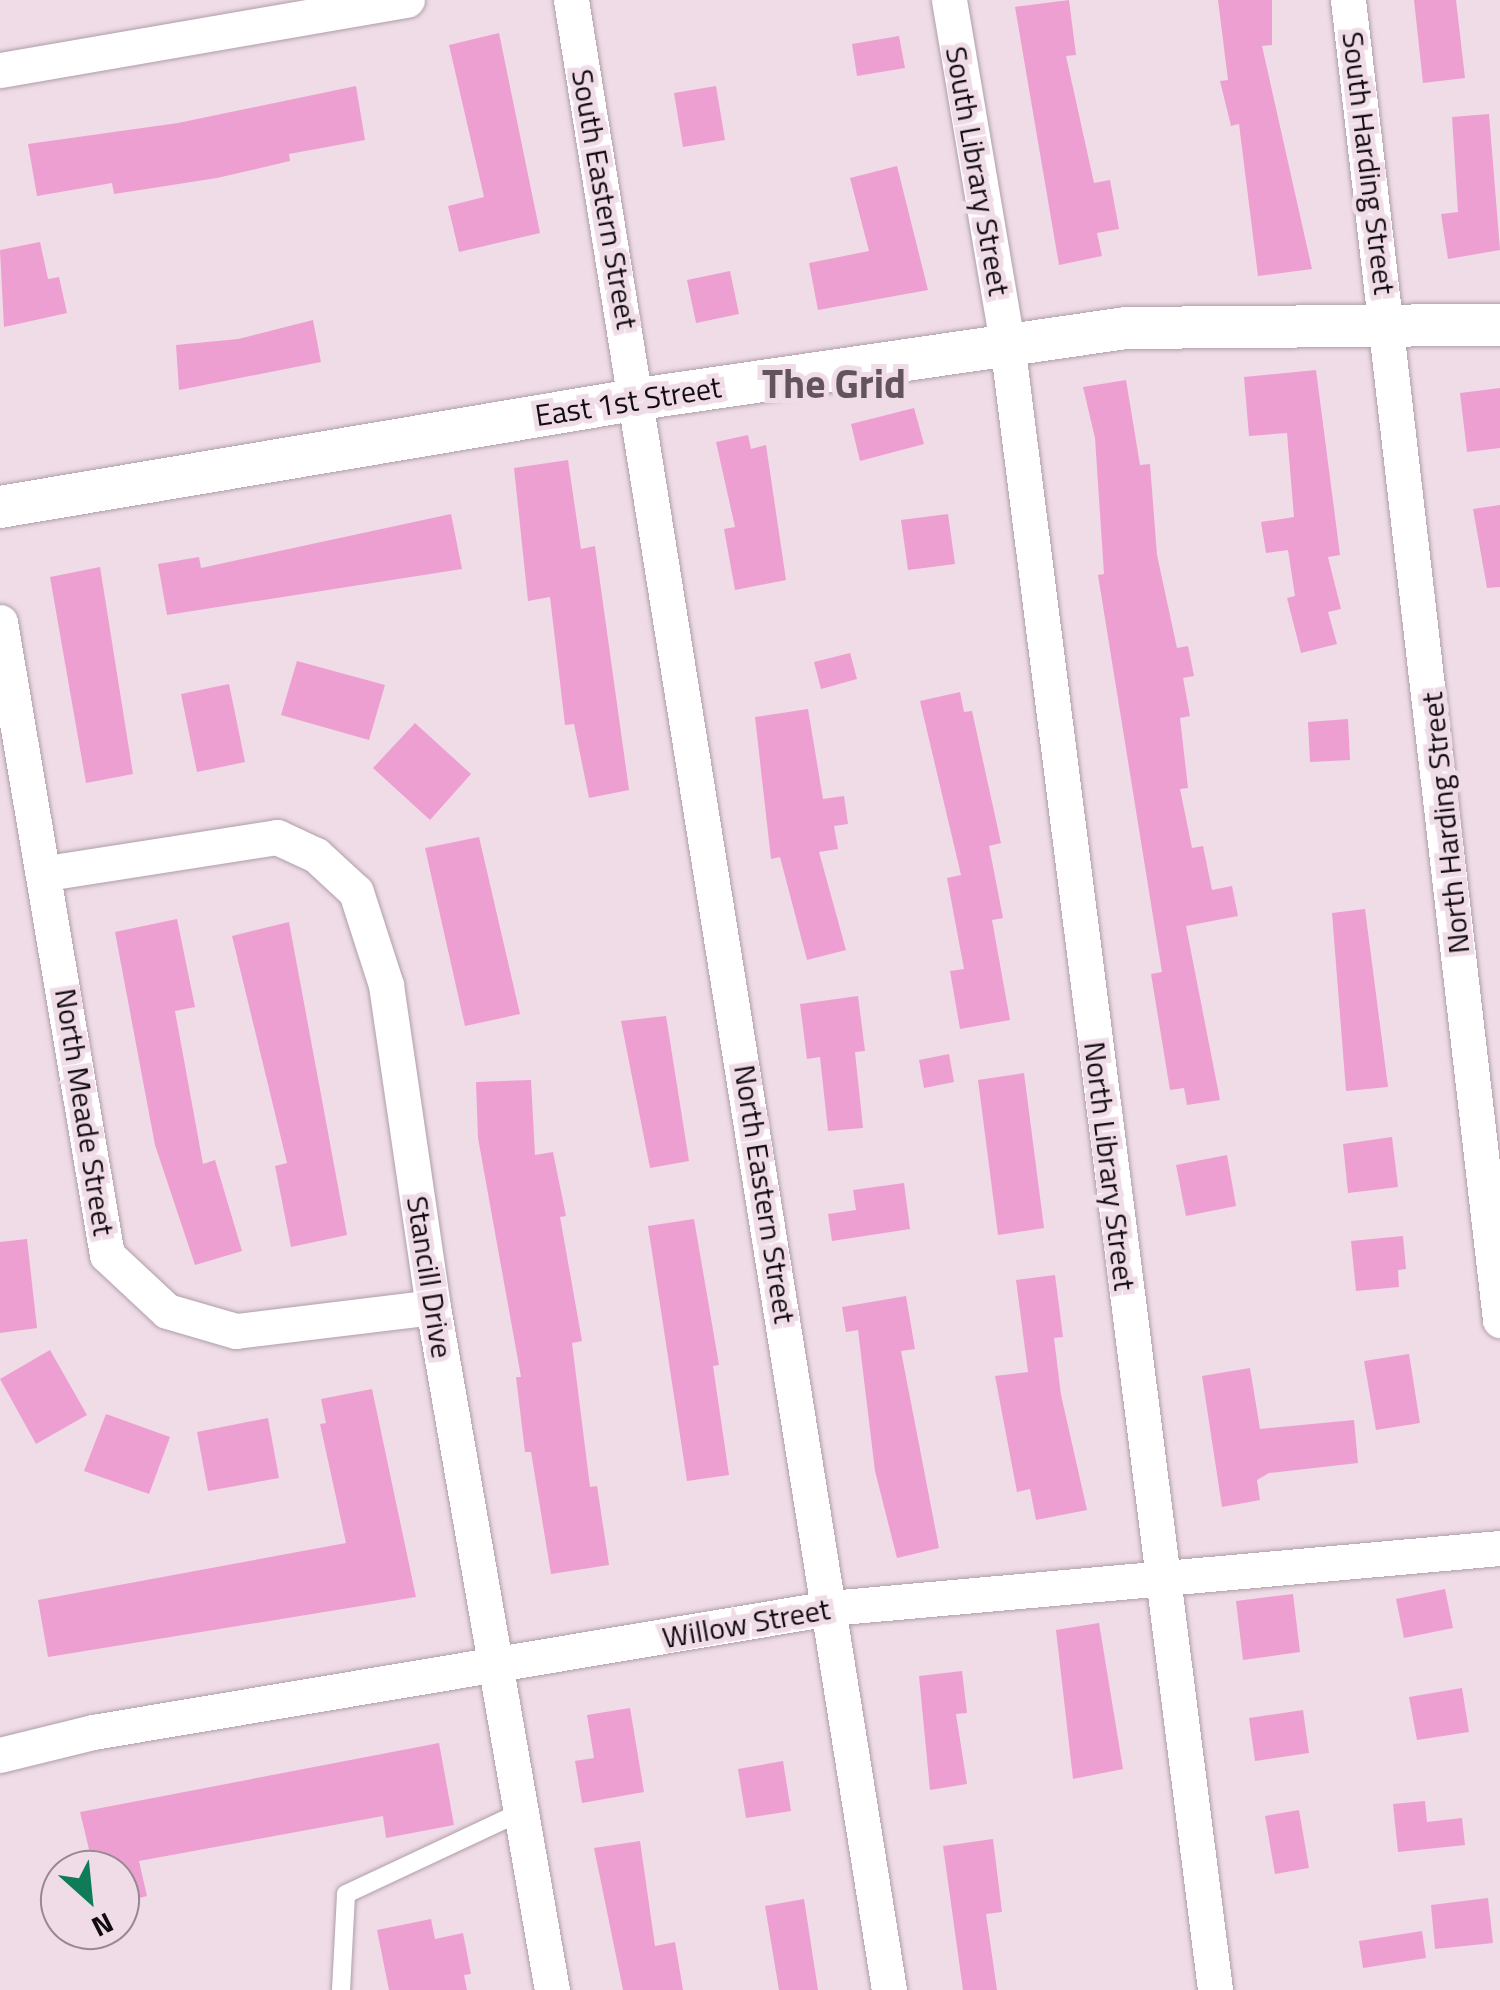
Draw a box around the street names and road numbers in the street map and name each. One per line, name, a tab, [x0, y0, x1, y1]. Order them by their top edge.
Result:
street label: South Harding Street	[1335, 30, 1403, 296]
street label: South Library Street	[938, 44, 1018, 298]
street label: South Eastern Street	[564, 66, 646, 332]
street label: East 1st Street	[532, 369, 724, 433]
street label: North Harding Street	[1413, 690, 1477, 956]
street label: North Meade Street	[48, 986, 122, 1238]
street label: North Library Street	[1077, 1039, 1143, 1293]
street label: North Eastern Street	[727, 1062, 803, 1326]
street label: Stancill Drive	[399, 1193, 461, 1361]
street label: Willow Street	[659, 1591, 833, 1655]

